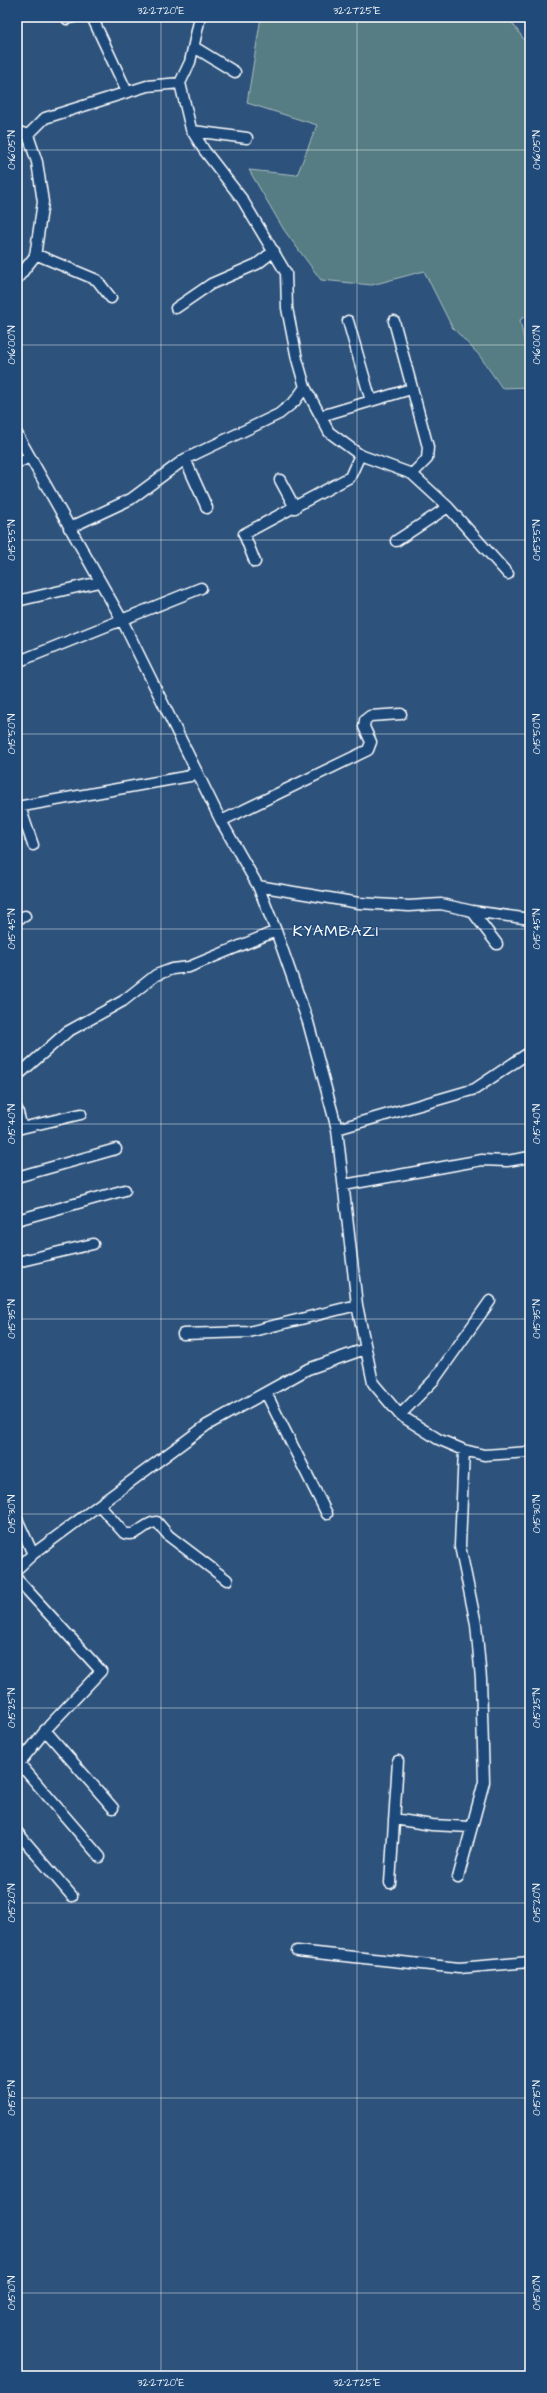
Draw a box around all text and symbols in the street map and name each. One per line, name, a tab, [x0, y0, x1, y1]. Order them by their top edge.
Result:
text: 32°27'20"E	[138, 4, 184, 18]
text: 32°27'25"E	[333, 4, 381, 18]
text: 0°16'05"N	[5, 130, 19, 170]
text: 0°16'05"N	[530, 130, 544, 170]
text: 0°16'00"N	[5, 326, 19, 364]
text: 0°16'00"N	[530, 326, 544, 364]
text: 0°15'55"N	[5, 519, 19, 561]
text: 0°15'55"N	[530, 519, 544, 561]
text: 0°15'50"N	[5, 714, 19, 754]
text: 0°15'50"N	[530, 714, 544, 754]
text: 0°15'45"N	[5, 908, 19, 950]
text: 0°15'45"N	[530, 908, 544, 950]
district label: KYAMBAZI	[293, 920, 379, 942]
text: 0°15'40"N	[5, 1104, 19, 1144]
text: 0°15'40"N	[530, 1104, 544, 1144]
text: 0°15'35"N	[5, 1299, 19, 1339]
text: 0°15'35"N	[530, 1299, 544, 1339]
text: 0°15'30"N	[5, 1495, 19, 1533]
text: 0°15'30"N	[530, 1495, 544, 1533]
text: 0°15'25"N	[5, 1688, 19, 1728]
text: 0°15'25"N	[530, 1688, 544, 1728]
text: 0°15'20"N	[5, 1883, 19, 1923]
text: 0°15'20"N	[530, 1883, 544, 1923]
text: 0°15'15"N	[5, 2080, 19, 2116]
text: 0°15'15"N	[530, 2080, 544, 2116]
text: 0°15'10"N	[5, 2276, 19, 2310]
text: 0°15'10"N	[530, 2276, 544, 2310]
text: 32°27'20"E	[138, 2376, 184, 2390]
text: 32°27'25"E	[333, 2376, 381, 2390]

